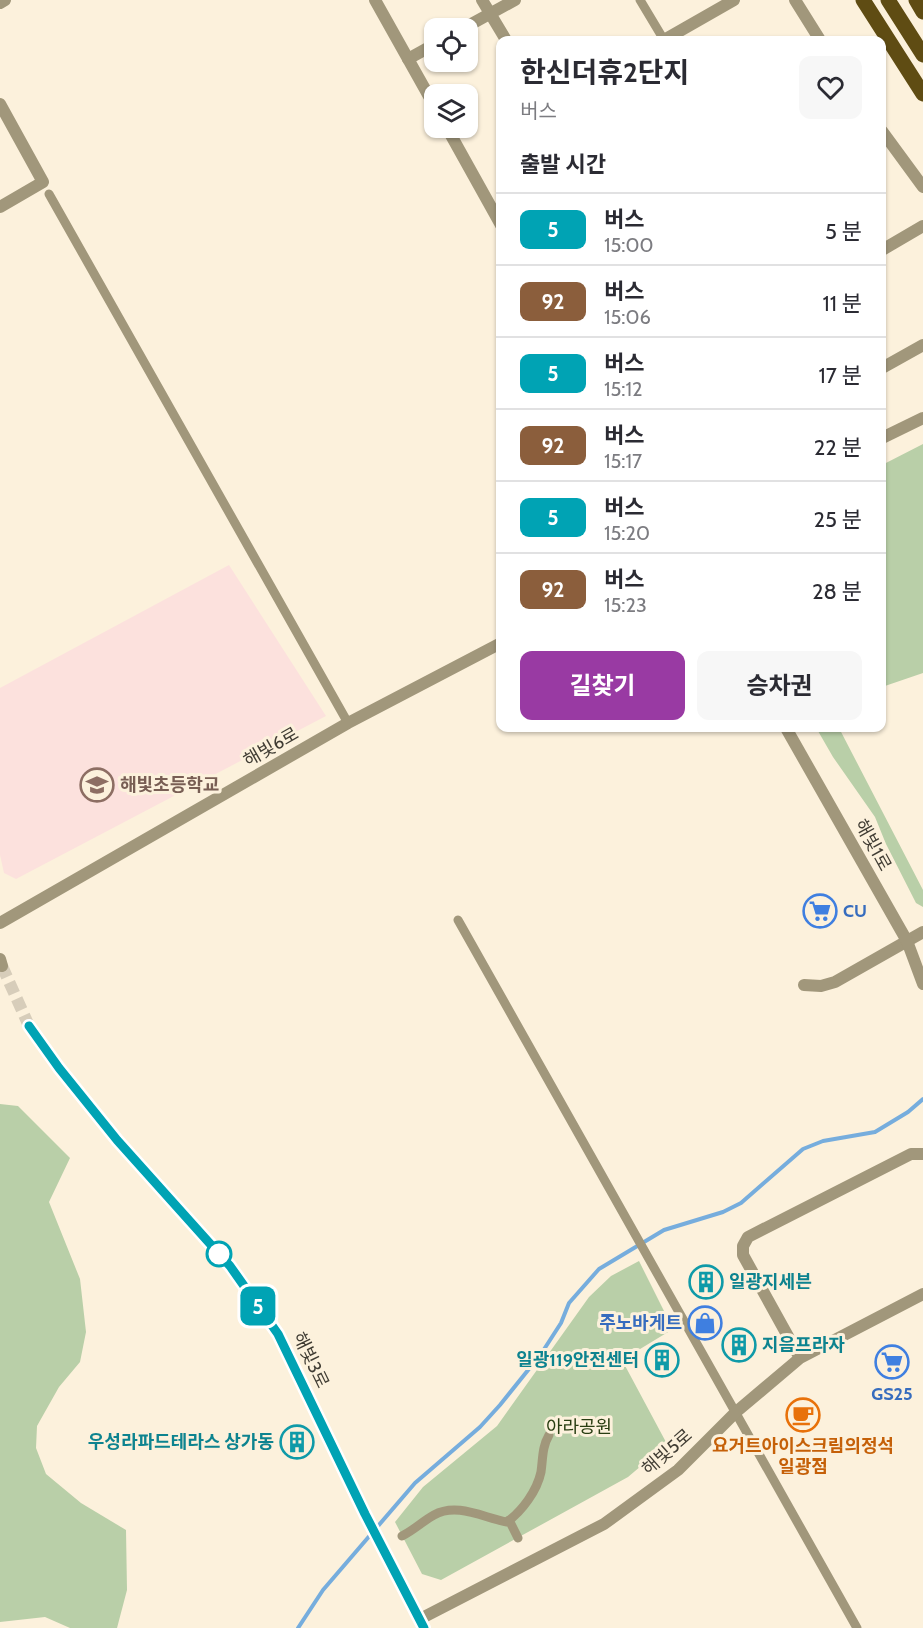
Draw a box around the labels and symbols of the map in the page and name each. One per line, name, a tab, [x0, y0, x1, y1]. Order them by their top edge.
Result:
street label: 해빛6로	[240, 722, 302, 772]
school or university icon: 해빛초등학교	[79, 767, 115, 803]
place label: 해빛초등학교	[120, 774, 219, 796]
street label: 해빛1로	[850, 815, 896, 875]
supermarket icon: CU	[802, 893, 838, 929]
place label: CU	[843, 900, 867, 922]
unlabelled marker	[206, 1241, 232, 1267]
building icon: 일광지세븐	[688, 1264, 724, 1300]
place label: 일광지세븐	[729, 1271, 812, 1293]
line badge: 5	[238, 1286, 278, 1326]
shop icon: 주노바게트	[687, 1305, 723, 1341]
place label: 주노바게트	[599, 1312, 682, 1334]
building icon: 지음프라자	[721, 1327, 757, 1363]
street label: 해빛3로	[288, 1328, 334, 1392]
place label: 지음프라자	[762, 1334, 845, 1356]
building icon: 일광119안전센터	[644, 1342, 680, 1378]
supermarket icon: GS25	[874, 1344, 910, 1380]
place label: 일광119안전센터	[516, 1349, 639, 1371]
place label: GS25	[871, 1383, 913, 1405]
cafe icon: 요거트아이스크림의정석 일광점	[785, 1397, 821, 1433]
park label: 아라공원	[546, 1416, 612, 1438]
building icon: 우성라파드테라스 상가동	[279, 1424, 315, 1460]
street label: 해빛5로	[637, 1424, 697, 1480]
place label: 우성라파드테라스 상가동	[88, 1431, 274, 1453]
place label: 요거트아이스크림의정석 일광점	[712, 1435, 894, 1478]

